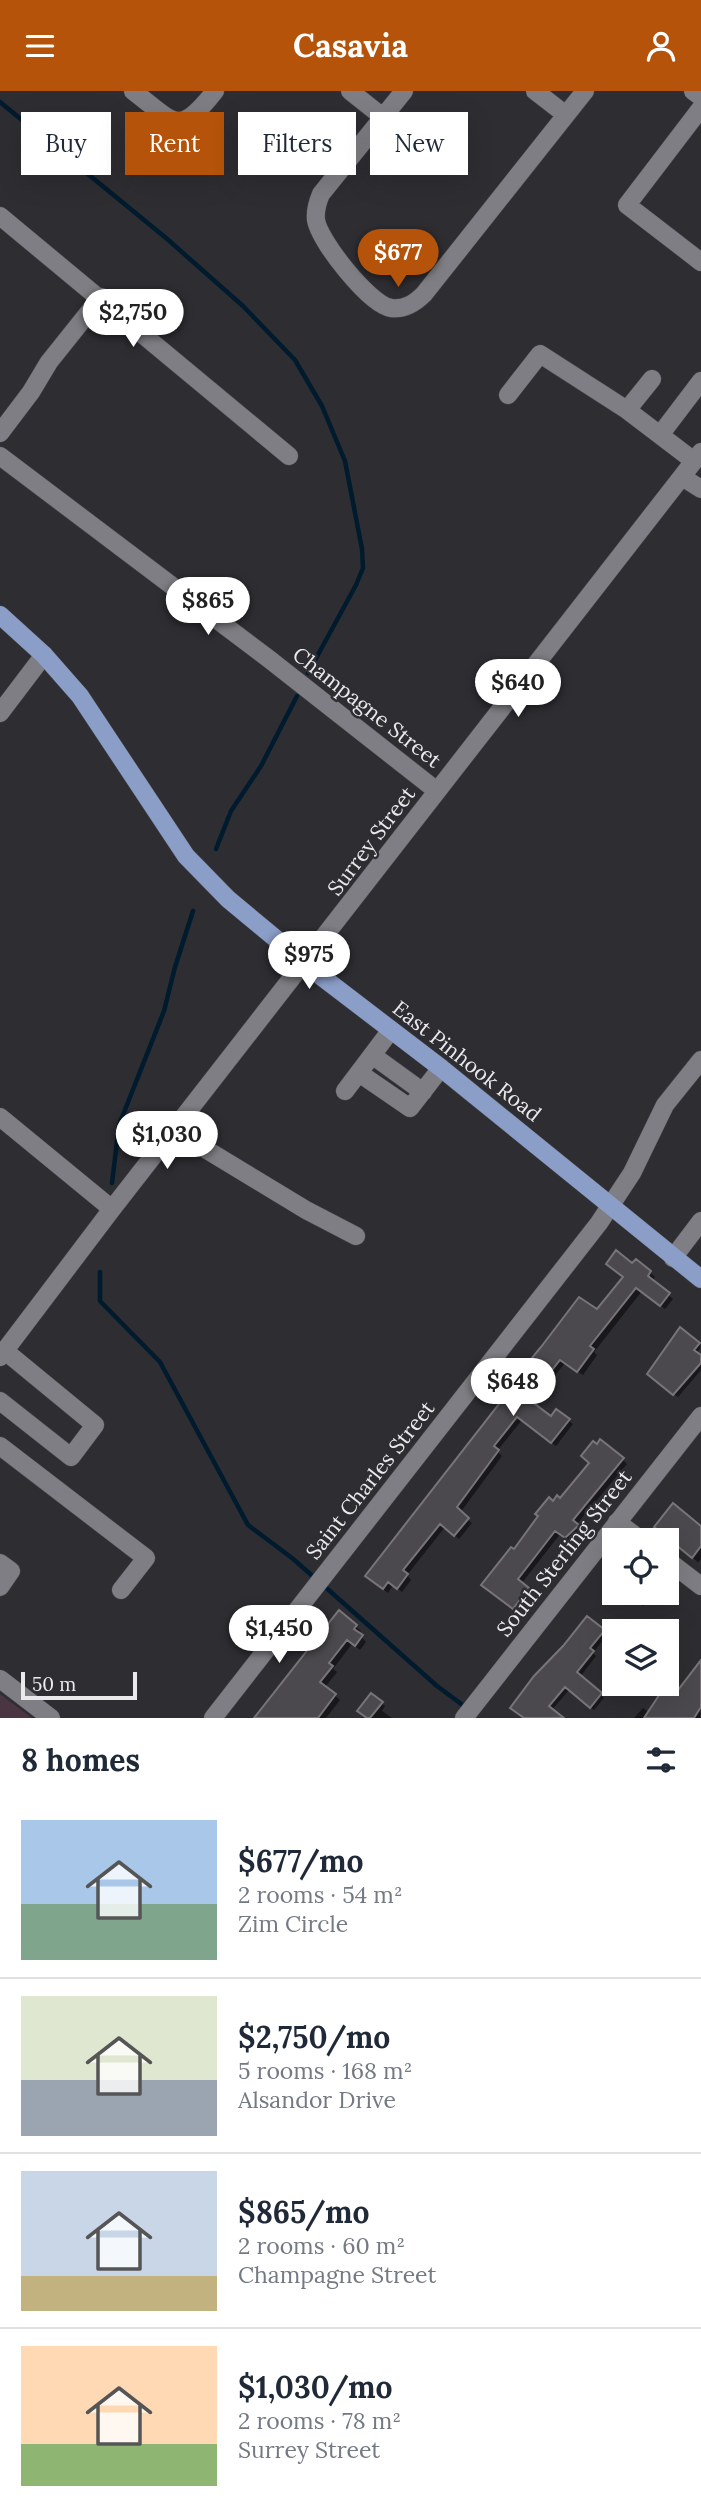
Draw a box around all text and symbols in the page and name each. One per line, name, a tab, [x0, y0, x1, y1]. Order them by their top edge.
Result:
text: Casavia	[293, 25, 408, 66]
icon: menu	[21, 27, 59, 65]
icon: person	[642, 27, 680, 65]
chip: Buy	[21, 112, 111, 175]
chip: Rent	[125, 112, 224, 175]
chip: Filters	[238, 112, 356, 175]
chip: New	[370, 112, 468, 175]
pin: $677	[357, 229, 439, 289]
text: $677	[374, 237, 422, 266]
pin: $2,750	[76, 289, 190, 349]
text: $2,750	[99, 297, 167, 326]
pin: $865	[167, 577, 249, 637]
text: $865	[182, 585, 234, 614]
street label: Champagne Street	[287, 641, 447, 774]
pin: $640	[477, 659, 559, 719]
text: $640	[491, 667, 545, 696]
street label: Surrey Street	[321, 780, 421, 901]
pin: $975	[268, 932, 350, 991]
text: $975	[284, 939, 334, 968]
street label: East Pinhook Road	[387, 995, 547, 1127]
pin: $1,030	[110, 1111, 224, 1171]
text: $1,030	[132, 1119, 202, 1148]
pin: $648	[472, 1359, 554, 1418]
text: $648	[487, 1366, 539, 1395]
street label: Saint Charles Street	[300, 1395, 441, 1565]
street label: South Sterling Street	[490, 1463, 638, 1642]
map controls	[602, 1528, 679, 1696]
button: locate	[602, 1528, 679, 1605]
pin: $1,450	[222, 1605, 336, 1665]
text: $1,450	[245, 1613, 313, 1642]
button: layers	[602, 1619, 679, 1696]
scale bar	[21, 1669, 136, 1701]
text: 50 m	[32, 1672, 76, 1696]
text: 8 homes	[21, 1741, 140, 1779]
icon: filters	[642, 1741, 680, 1779]
text: $677/mo	[238, 1842, 364, 1880]
icon: home	[77, 1848, 161, 1932]
text: 2 rooms · 54 m²	[238, 1880, 403, 1909]
text: Zim Circle	[238, 1909, 348, 1938]
text: $2,750/mo	[238, 2018, 390, 2056]
icon: home	[77, 2024, 161, 2108]
text: 5 rooms · 168 m²	[238, 2056, 412, 2085]
text: Alsandor Drive	[238, 2085, 396, 2114]
text: $865/mo	[238, 2193, 370, 2231]
icon: home	[77, 2199, 161, 2283]
text: 2 rooms · 60 m²	[238, 2231, 405, 2260]
text: Champagne Street	[238, 2260, 436, 2289]
text: $1,030/mo	[238, 2368, 393, 2406]
icon: home	[77, 2374, 161, 2458]
text: 2 rooms · 78 m²	[238, 2406, 401, 2435]
text: Surrey Street	[238, 2435, 380, 2464]

